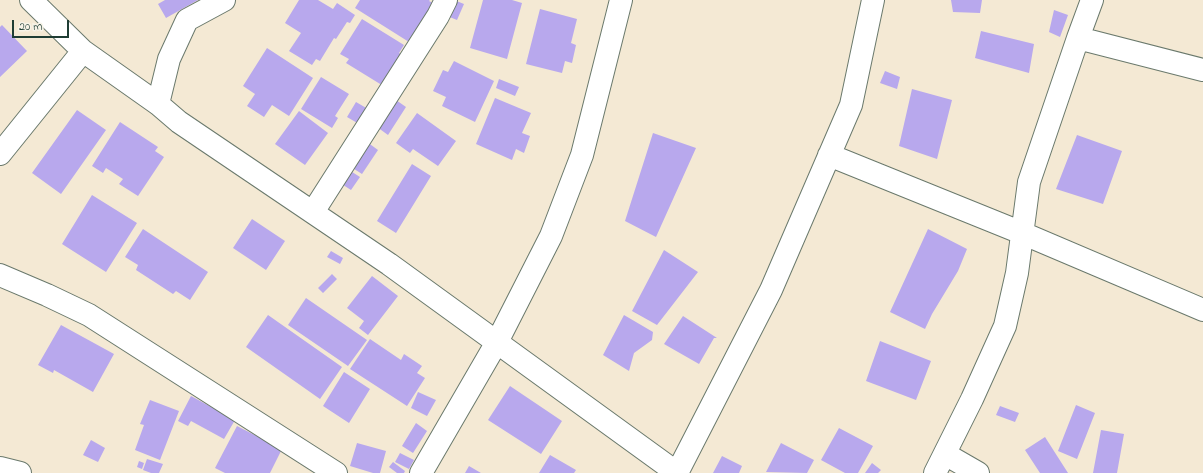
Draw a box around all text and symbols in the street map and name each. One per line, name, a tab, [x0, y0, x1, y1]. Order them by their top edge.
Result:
scale bar	[14, 12, 71, 38]
text: 20 m	[19, 18, 42, 36]

